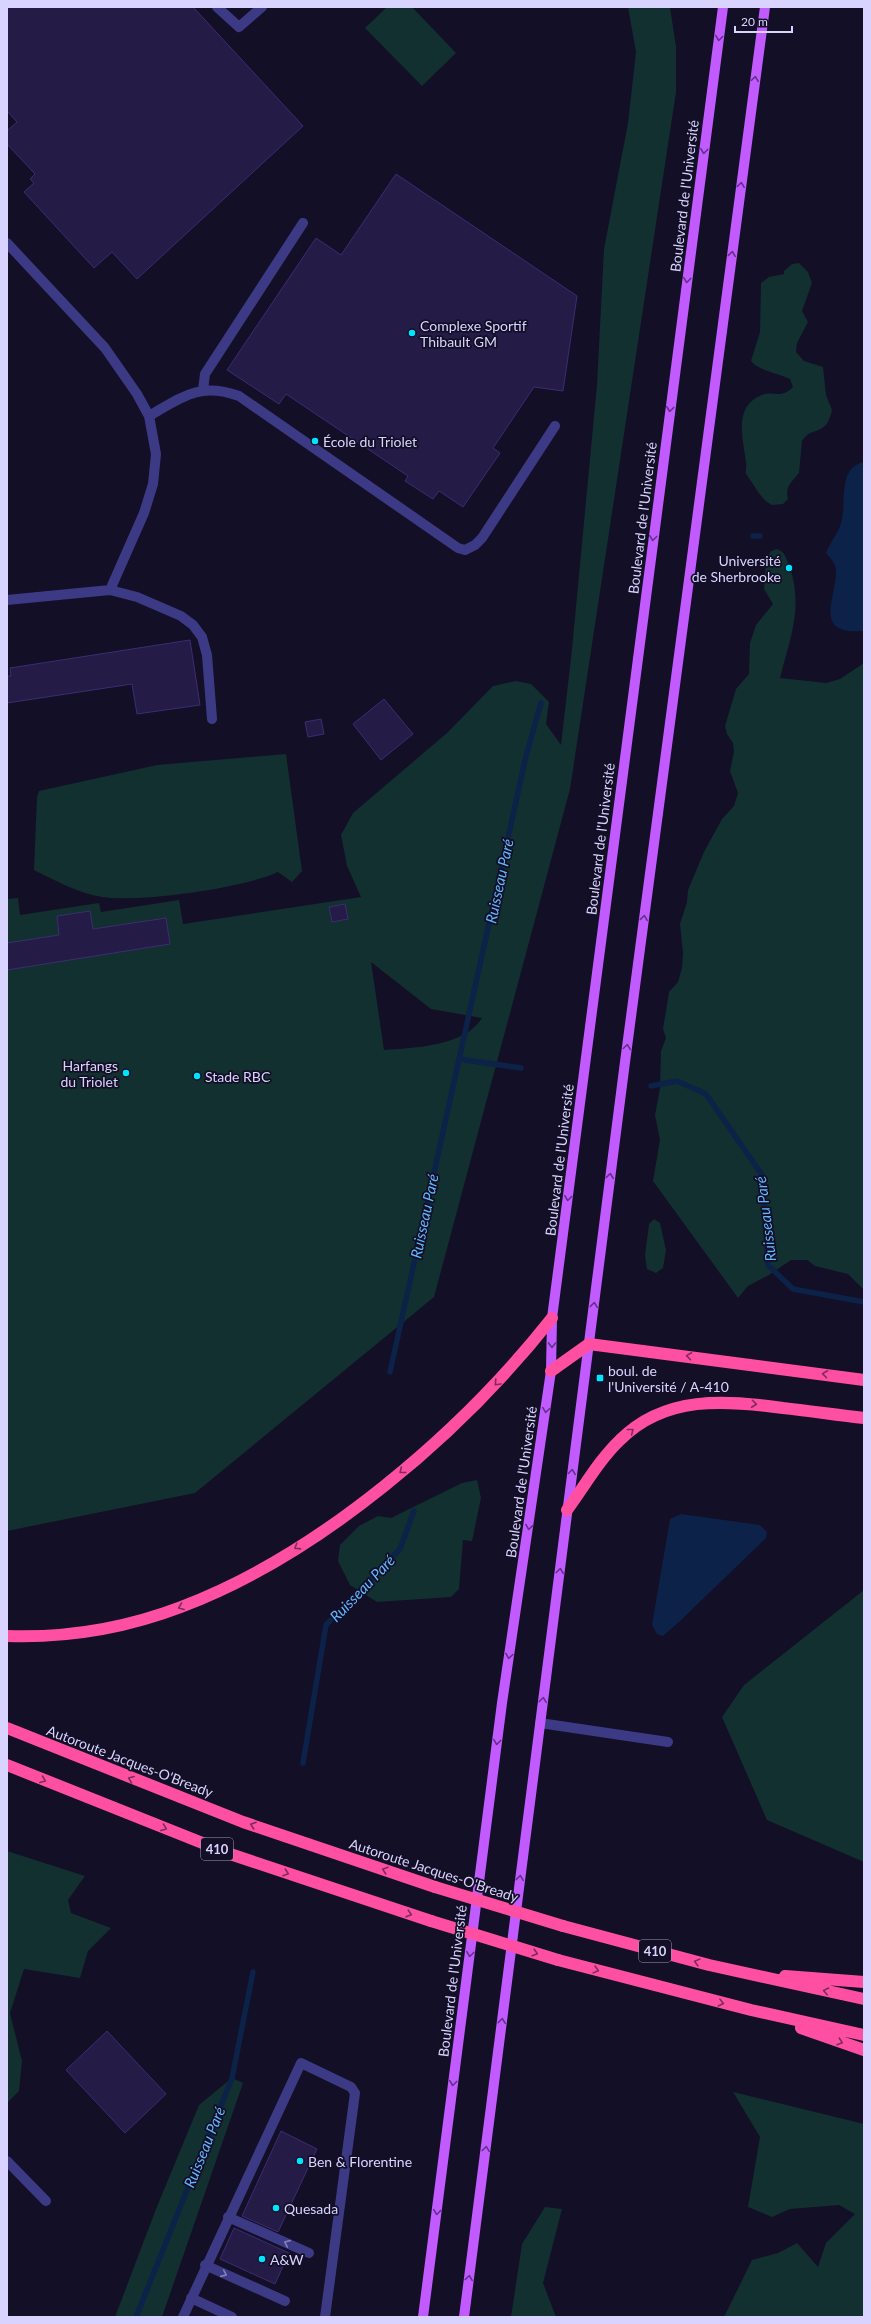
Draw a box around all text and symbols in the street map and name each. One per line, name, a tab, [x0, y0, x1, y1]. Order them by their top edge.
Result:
scale bar	[735, 8, 792, 34]
text: 20 m	[741, 14, 768, 29]
one-way arrow	[715, 35, 724, 41]
one-way arrow	[750, 76, 759, 82]
street label: Boulevard de l'Université	[666, 119, 702, 273]
one-way arrow	[700, 148, 709, 154]
one-way arrow	[736, 182, 745, 188]
one-way arrow	[727, 251, 736, 257]
one-way arrow	[683, 277, 692, 283]
place label: Complexe Sportif Thibault GM	[420, 317, 527, 350]
marker: Complexe Sportif Thibault GM	[407, 328, 417, 338]
one-way arrow	[666, 406, 675, 412]
place label: École du Triolet	[323, 433, 417, 450]
marker: École du Triolet	[310, 436, 320, 446]
street label: Boulevard de l'Université	[624, 441, 660, 595]
one-way arrow	[649, 535, 658, 541]
place label: Université de Sherbrooke	[692, 552, 781, 585]
marker: Université de Sherbrooke	[784, 563, 794, 573]
street label: Boulevard de l'Université	[582, 762, 618, 916]
water label: Ruisseau Paré	[481, 837, 517, 925]
one-way arrow	[639, 915, 648, 921]
one-way arrow	[622, 1044, 631, 1050]
place label: Harfangs du Triolet	[60, 1057, 118, 1090]
marker: Harfangs du Triolet	[121, 1068, 131, 1078]
place label: Stade RBC	[205, 1068, 271, 1085]
marker: Stade RBC	[192, 1071, 202, 1081]
street label: Boulevard de l'Université	[541, 1083, 577, 1237]
water label: Ruisseau Paré	[406, 1172, 442, 1260]
one-way arrow	[605, 1173, 614, 1179]
water label: Ruisseau Paré	[751, 1175, 779, 1263]
one-way arrow	[564, 1195, 573, 1201]
one-way arrow	[589, 1302, 598, 1308]
one-way arrow	[548, 1342, 556, 1348]
one-way arrow	[686, 1352, 692, 1361]
place label: boul. de l'Université / A-410	[608, 1362, 729, 1395]
one-way arrow	[822, 1370, 828, 1379]
marker: boul. de l'Université / A-410	[595, 1373, 605, 1383]
one-way arrow	[494, 1378, 502, 1386]
one-way arrow	[751, 1399, 757, 1408]
street label: Boulevard de l'Université	[502, 1405, 540, 1559]
one-way arrow	[542, 1406, 551, 1413]
one-way arrow	[627, 1428, 634, 1435]
one-way arrow	[399, 1466, 406, 1473]
one-way arrow	[568, 1469, 577, 1475]
one-way arrow	[525, 1524, 533, 1530]
one-way arrow	[294, 1542, 301, 1549]
water label: Ruisseau Paré	[326, 1551, 398, 1625]
one-way arrow	[555, 1568, 564, 1574]
one-way arrow	[178, 1602, 185, 1610]
one-way arrow	[505, 1652, 514, 1659]
one-way arrow	[538, 1697, 547, 1703]
street label: Autoroute Jacques-O'Bready	[44, 1721, 216, 1801]
one-way arrow	[493, 1739, 502, 1745]
one-way arrow	[40, 1776, 47, 1784]
one-way arrow	[128, 1776, 136, 1784]
one-way arrow	[250, 1821, 257, 1830]
one-way arrow	[160, 1824, 167, 1832]
street label: Autoroute Jacques-O'Bready	[347, 1835, 521, 1906]
road number: 410	[201, 1838, 233, 1860]
one-way arrow	[381, 1867, 388, 1875]
one-way arrow	[282, 1868, 289, 1877]
one-way arrow	[516, 1875, 525, 1881]
street label: Boulevard de l'Université	[434, 1904, 470, 2058]
one-way arrow	[406, 1909, 413, 1918]
road number: 410	[639, 1940, 671, 1962]
one-way arrow	[532, 1948, 539, 1957]
one-way arrow	[466, 1951, 475, 1957]
one-way arrow	[693, 1958, 700, 1966]
one-way arrow	[592, 1965, 599, 1974]
one-way arrow	[823, 1988, 829, 1996]
one-way arrow	[717, 1998, 724, 2007]
one-way arrow	[498, 2017, 507, 2024]
one-way arrow	[837, 2037, 844, 2046]
one-way arrow	[449, 2080, 458, 2086]
water label: Ruisseau Paré	[180, 2104, 228, 2190]
one-way arrow	[481, 2146, 490, 2153]
place label: Ben & Florentine	[308, 2153, 412, 2170]
marker: Ben & Florentine	[295, 2156, 305, 2166]
place label: Quesada	[284, 2200, 338, 2217]
marker: Quesada	[271, 2203, 281, 2213]
one-way arrow	[432, 2209, 441, 2215]
one-way arrow	[284, 2240, 292, 2248]
place label: A&W	[270, 2251, 304, 2268]
marker: A&W	[257, 2254, 267, 2264]
one-way arrow	[220, 2269, 228, 2277]
one-way arrow	[464, 2275, 473, 2281]

